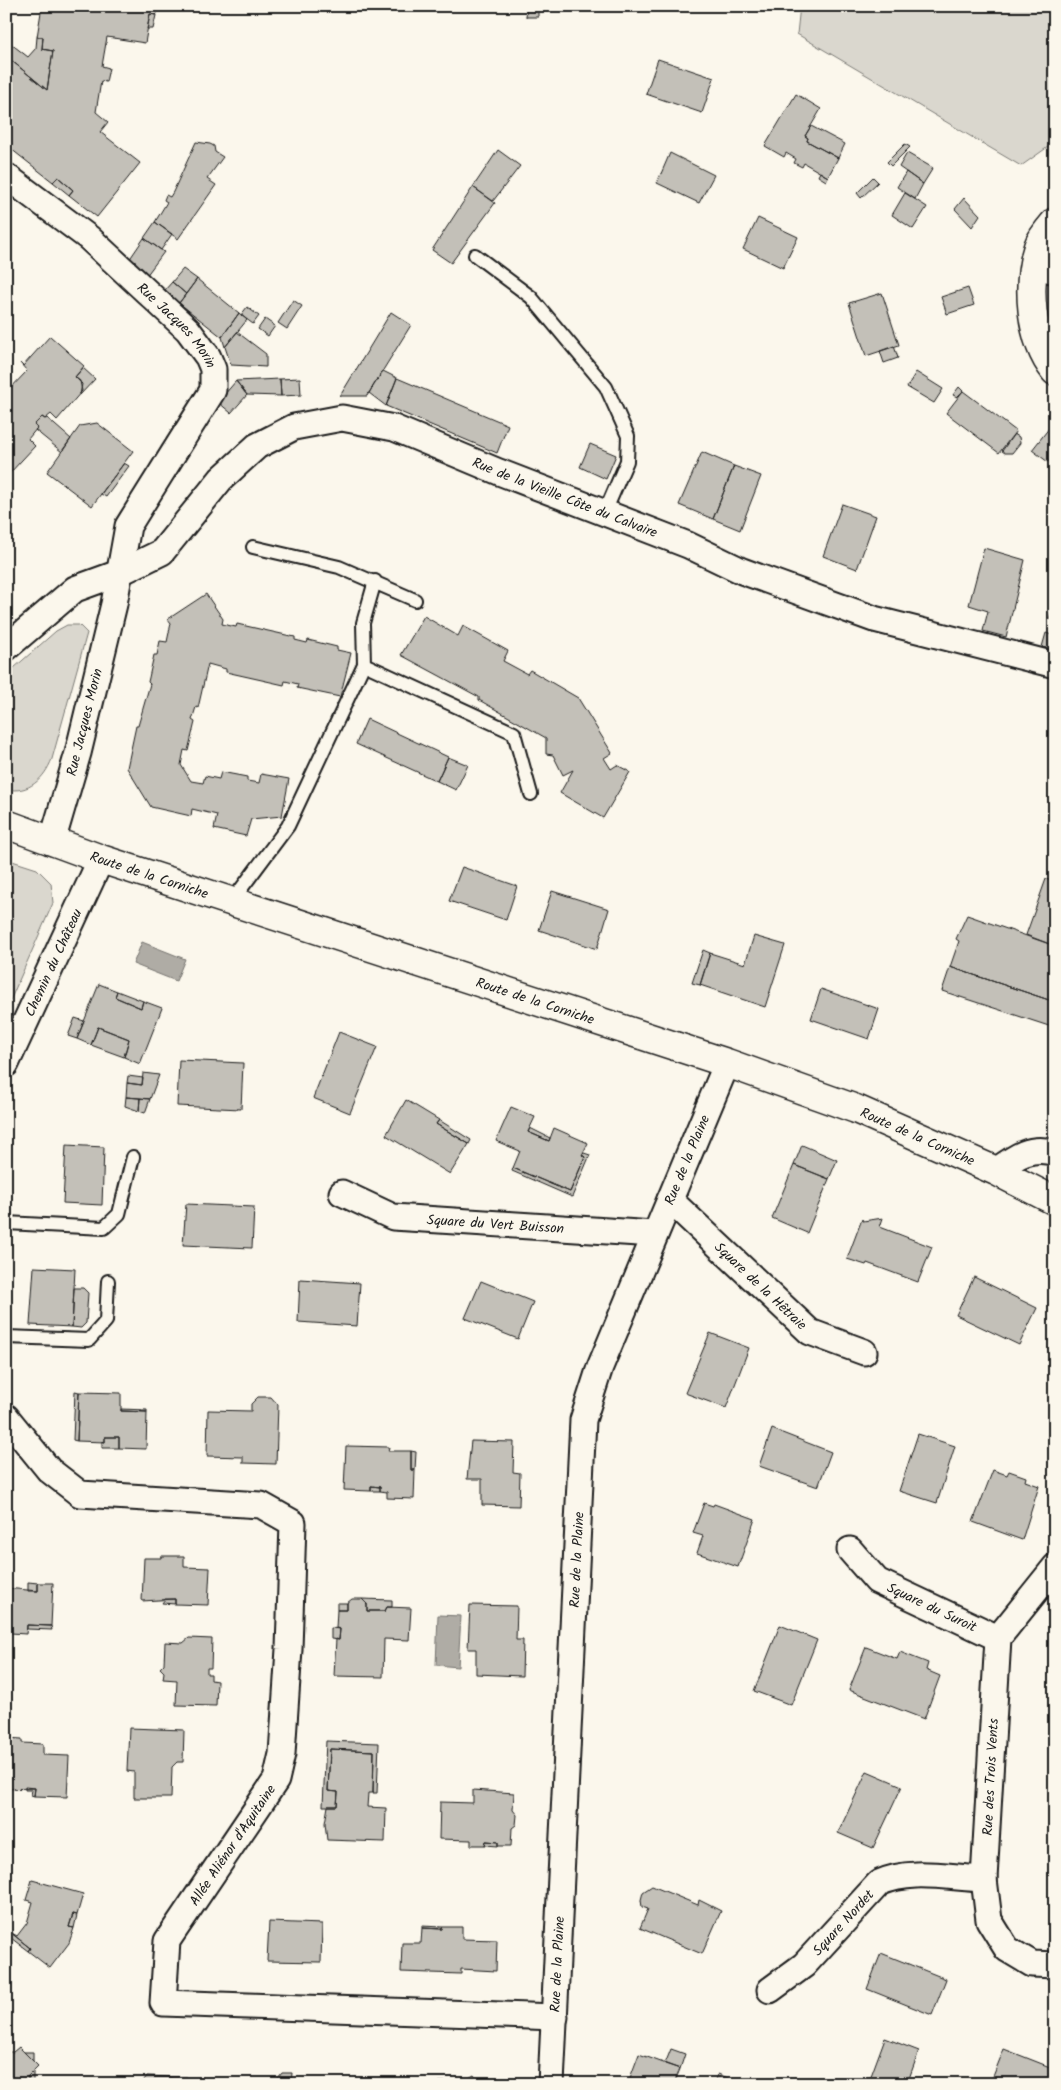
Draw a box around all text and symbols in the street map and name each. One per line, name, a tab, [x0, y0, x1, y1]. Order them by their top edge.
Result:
street label: Rue Jacques Morin	[132, 278, 221, 372]
street label: Rue de la Vieille Côte du Calvaire	[468, 452, 661, 544]
street label: Rue Jacques Morin	[61, 666, 109, 778]
street label: Route de la Corniche	[87, 846, 212, 905]
street label: Chemin du Château	[19, 905, 89, 1020]
street label: Route de la Corniche	[473, 972, 598, 1031]
street label: Route de la Corniche	[856, 1102, 979, 1173]
street label: Rue de la Plaine	[659, 1111, 716, 1209]
street label: Square du Vert Buisson	[426, 1209, 565, 1240]
street label: Square de la Hêtraie	[709, 1237, 812, 1336]
street label: Rue de la Plaine	[564, 1510, 591, 1608]
street label: Square du Suroit	[883, 1577, 981, 1639]
street label: Rue des Trois Vents	[977, 1718, 1005, 1836]
street label: Allée Aliénor d'Aquitaine	[184, 1780, 282, 1911]
street label: Square Nordet	[808, 1884, 880, 1961]
street label: Rue de la Plaine	[544, 1915, 571, 2013]

